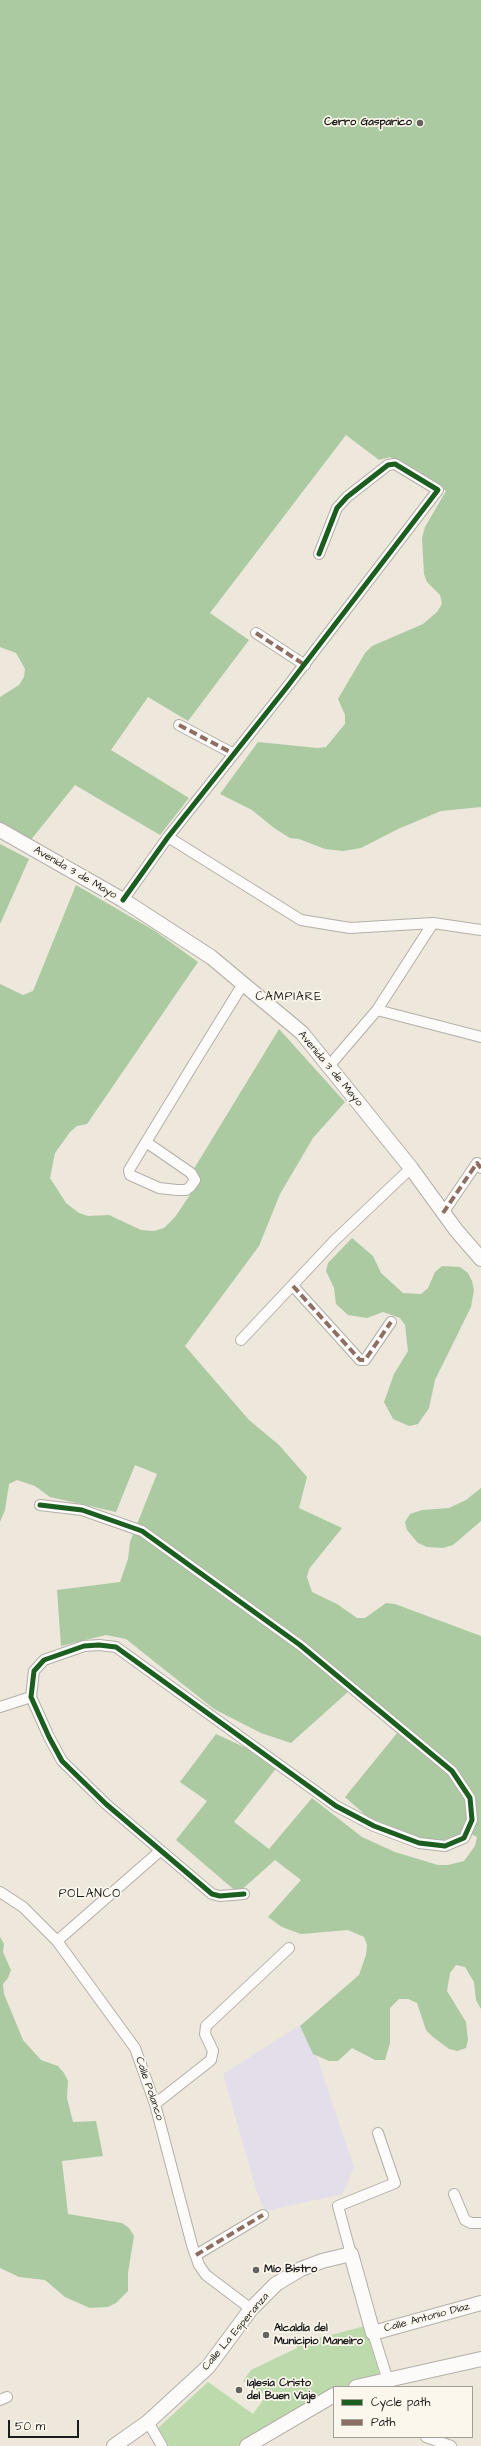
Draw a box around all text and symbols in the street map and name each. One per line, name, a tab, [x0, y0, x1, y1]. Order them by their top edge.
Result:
place label: Cerro Gasparico	[324, 116, 412, 130]
marker: Cerro Gasparico	[415, 118, 425, 128]
street label: Avenida 3 de Mayo	[31, 844, 119, 902]
district label: CAMPIARE	[256, 990, 322, 1004]
street label: Avenida 3 de Mayo	[295, 1029, 365, 1109]
district label: POLANCO	[59, 1887, 121, 1901]
street label: Calle Polanco	[132, 2055, 166, 2123]
place label: Mío Bistro	[264, 2263, 317, 2277]
marker: Mío Bistro	[251, 2265, 261, 2275]
street label: Calle La Esperanza	[200, 2291, 272, 2373]
street label: Calle Antonio Díaz	[383, 2300, 471, 2336]
place label: Alcaldía del Municipio Maneiro	[274, 2322, 363, 2348]
marker: Alcaldía del Municipio Maneiro	[261, 2330, 271, 2340]
place label: Iglesia Cristo del Buen Viaje	[247, 2377, 316, 2403]
marker: Iglesia Cristo del Buen Viaje	[234, 2385, 244, 2395]
legend	[333, 2386, 473, 2438]
text: Cycle path	[371, 2394, 430, 2411]
scale bar	[10, 2412, 81, 2438]
text: Path	[371, 2414, 396, 2431]
text: 50 m	[15, 2418, 45, 2435]

